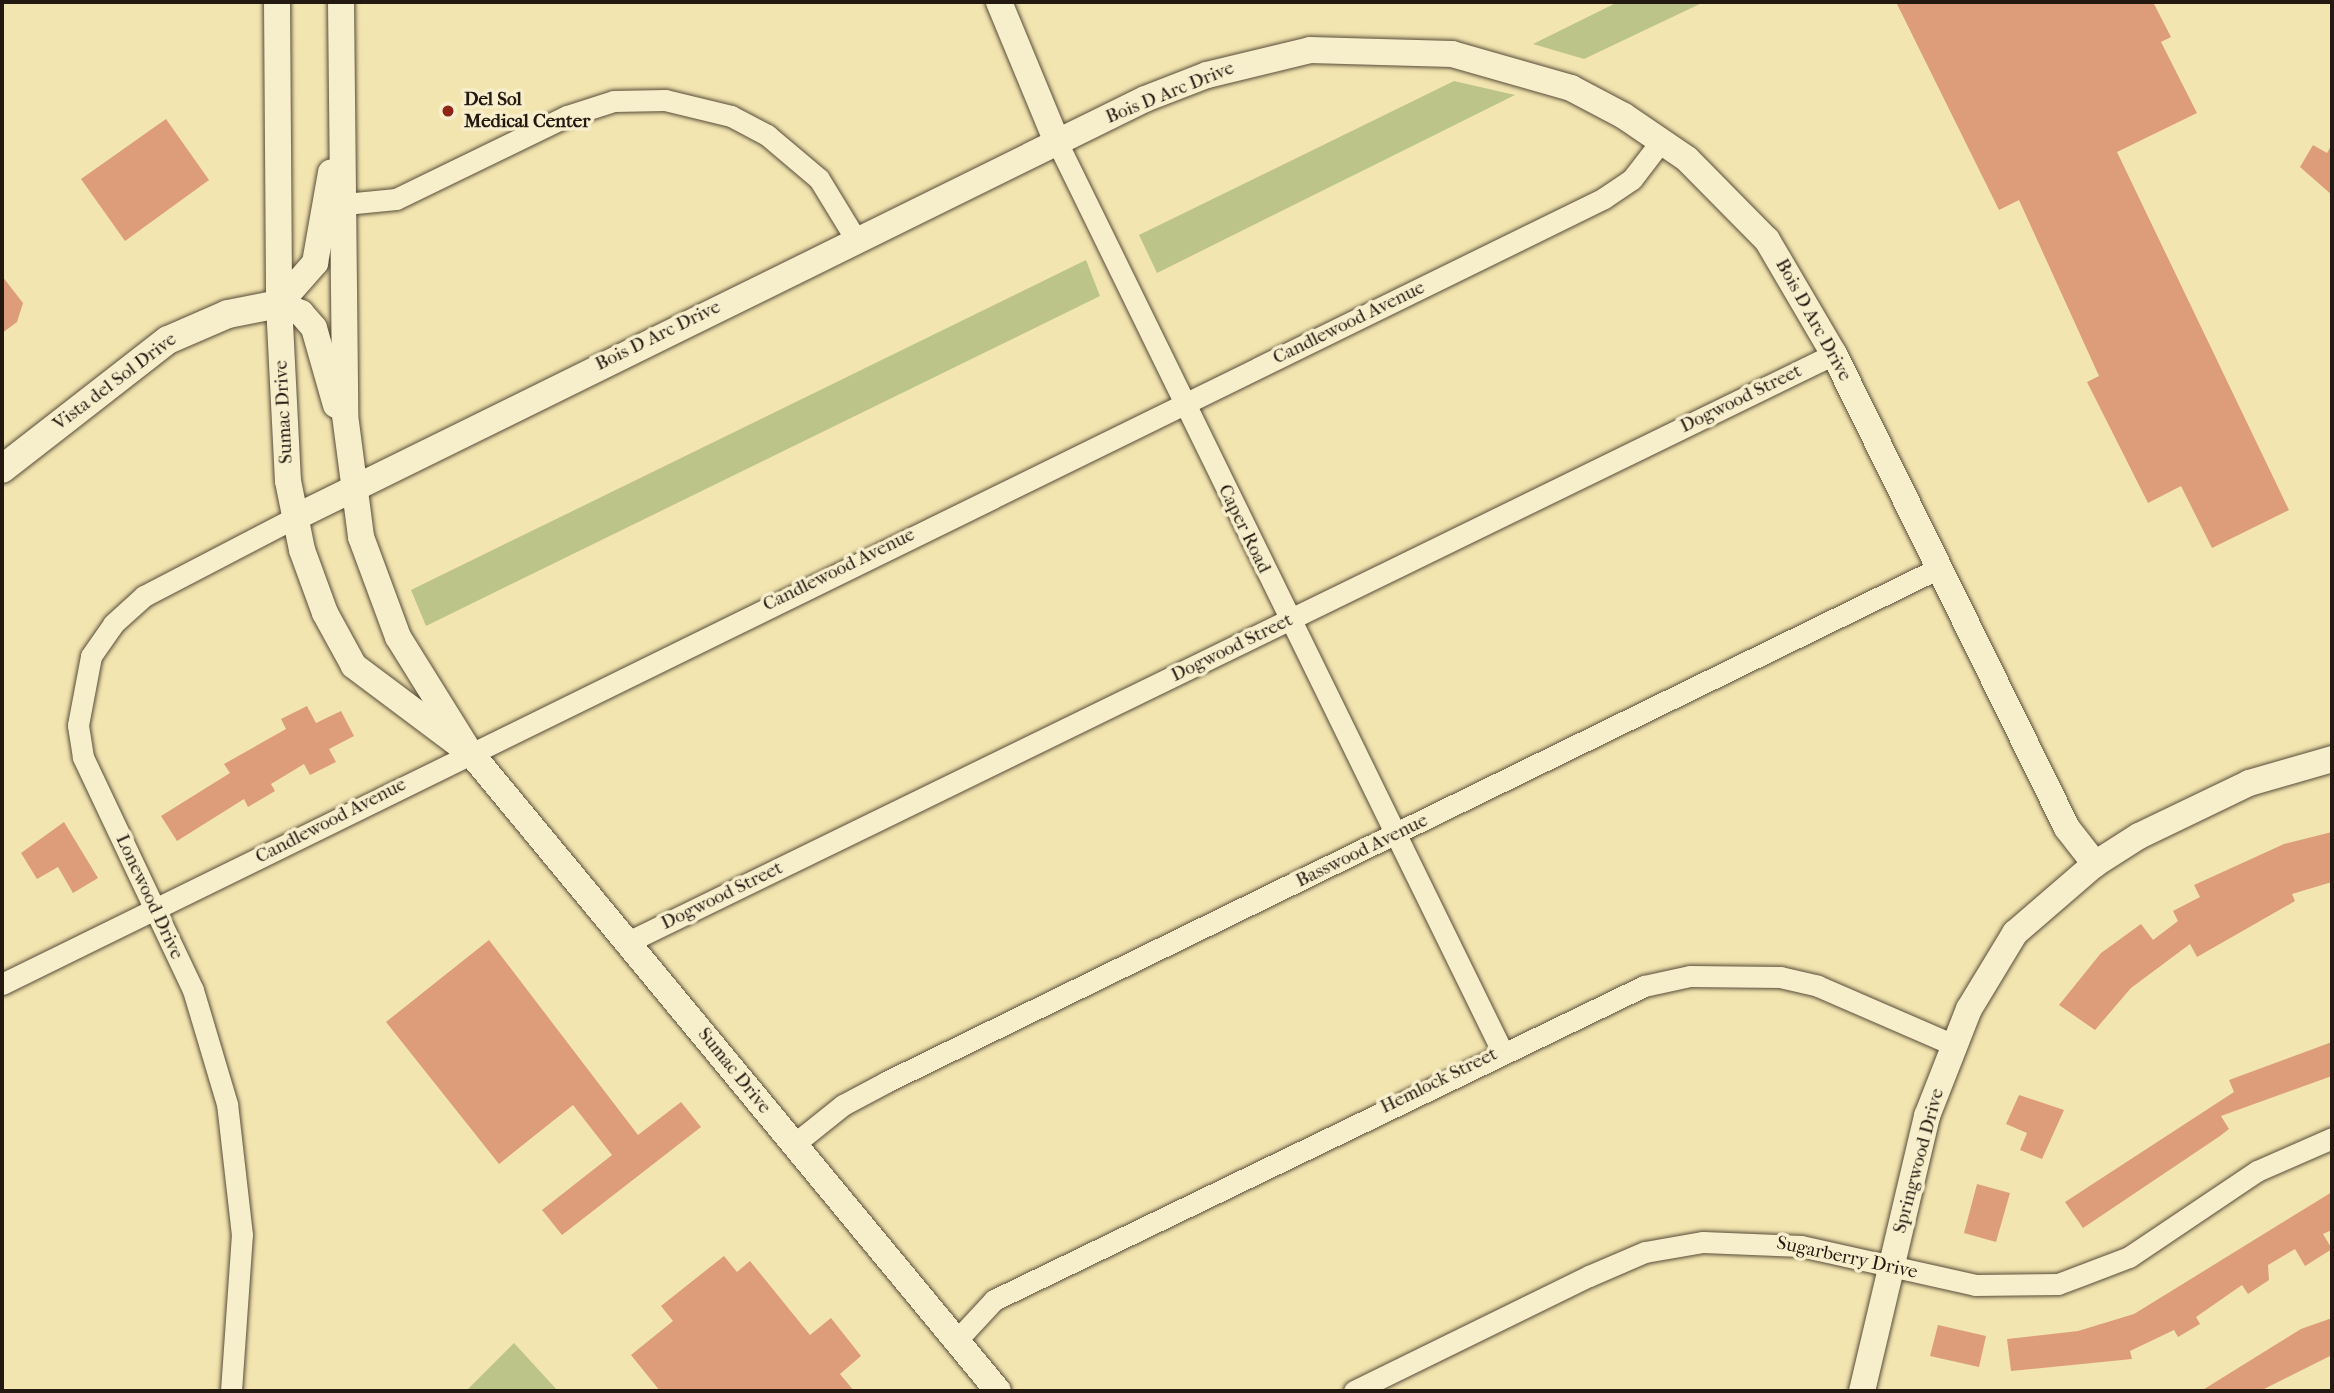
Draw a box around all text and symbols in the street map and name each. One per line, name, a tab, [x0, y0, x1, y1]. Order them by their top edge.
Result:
street label: Bois D Arc Drive	[1103, 57, 1237, 129]
place label: Del Sol Medical Center	[464, 89, 590, 133]
marker: Del Sol Medical Center	[438, 101, 458, 121]
street label: Bois D Arc Drive	[1770, 255, 1856, 385]
street label: Candlewood Avenue	[1269, 276, 1429, 370]
street label: Bois D Arc Drive	[592, 296, 724, 376]
street label: Vista del Sol Drive	[49, 328, 181, 436]
street label: Sumac Drive	[270, 360, 298, 464]
street label: Dogwood Street	[1677, 360, 1805, 438]
street label: Caper Road	[1213, 481, 1275, 577]
street label: Candlewood Avenue	[759, 523, 919, 617]
street label: Dogwood Street	[1168, 609, 1296, 687]
street label: Candlewood Avenue	[252, 773, 410, 869]
street label: Basswood Avenue	[1292, 809, 1432, 893]
street label: Lonewood Drive	[110, 831, 188, 963]
street label: Dogwood Street	[658, 857, 786, 935]
street label: Sumac Drive	[692, 1023, 776, 1119]
street label: Hemlock Street	[1377, 1043, 1501, 1119]
street label: Springwood Drive	[1889, 1086, 1949, 1236]
street label: Sugarberry Drive	[1774, 1232, 1920, 1284]

